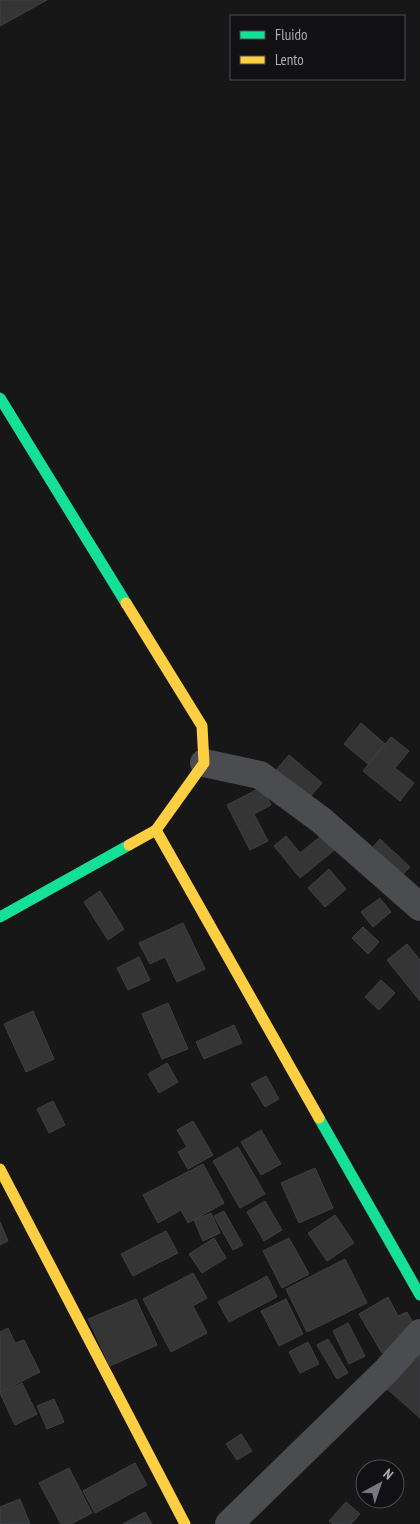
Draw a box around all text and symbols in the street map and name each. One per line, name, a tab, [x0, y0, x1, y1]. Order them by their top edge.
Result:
legend	[230, 15, 405, 80]
text: Fluido	[275, 25, 307, 44]
text: Lento	[275, 50, 304, 69]
north arrow	[355, 1459, 405, 1509]
text: N	[380, 1465, 397, 1483]

